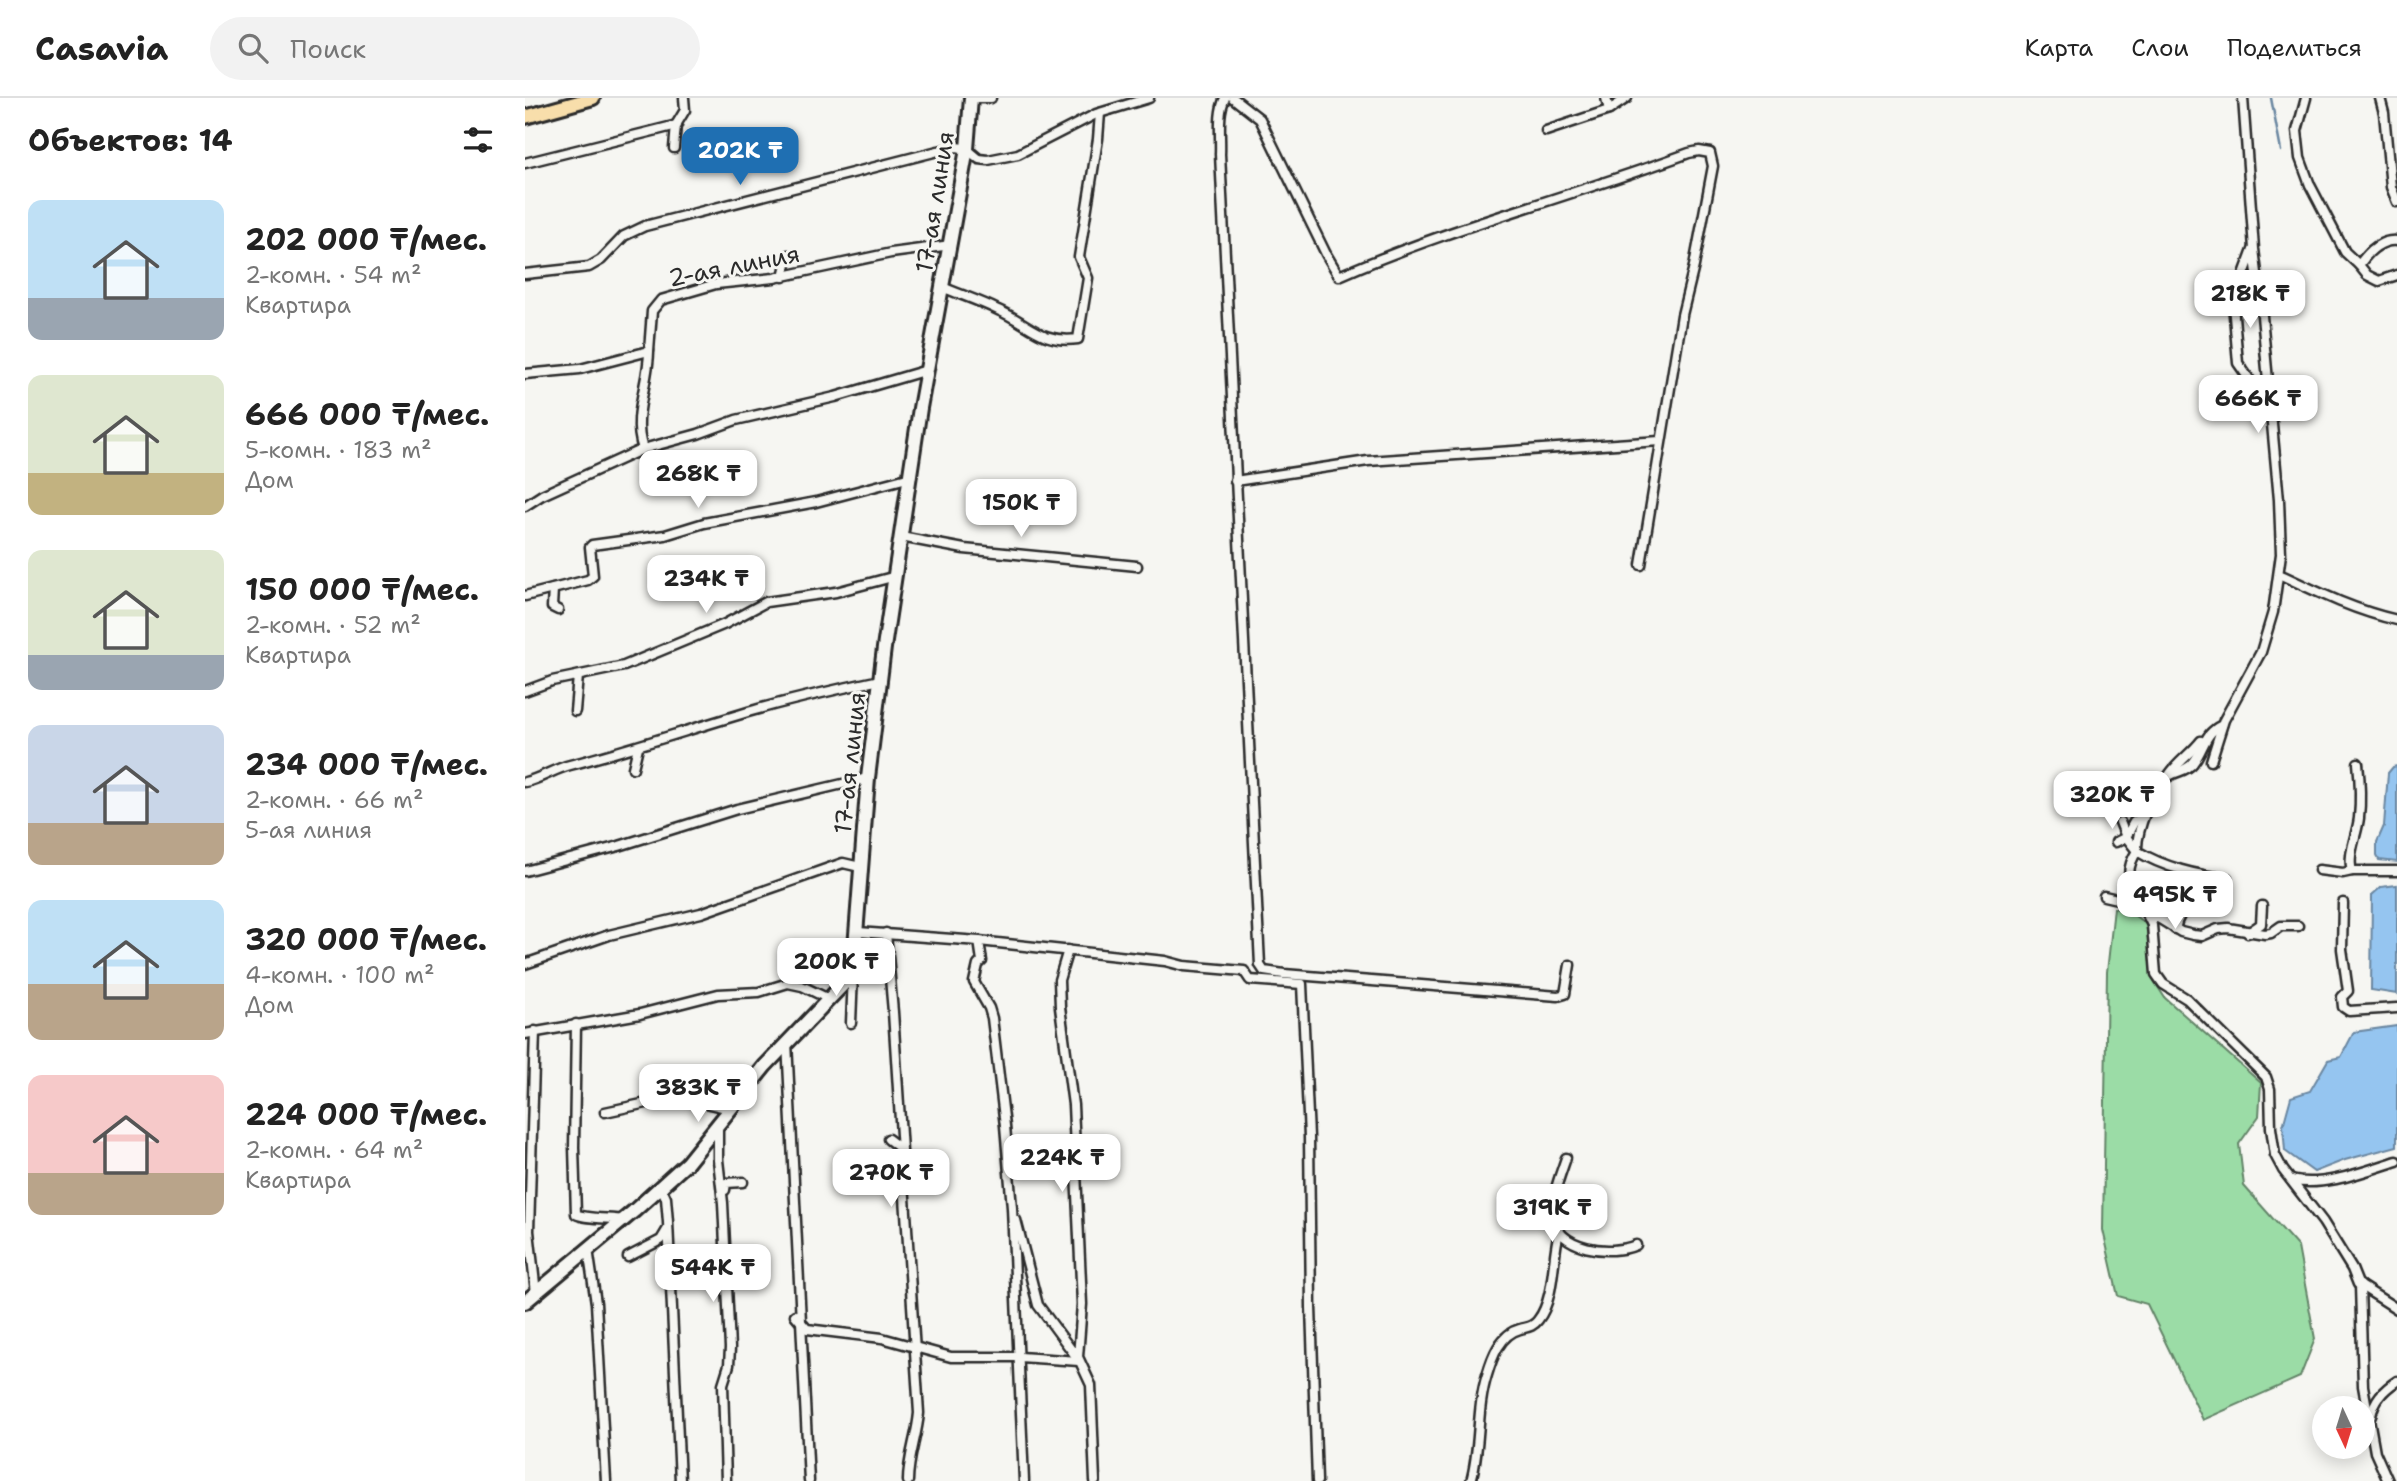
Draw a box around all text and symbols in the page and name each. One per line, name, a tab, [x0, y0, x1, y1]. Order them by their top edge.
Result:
search box	[210, 17, 700, 80]
text: Casavia	[35, 26, 168, 71]
icon: search	[234, 29, 272, 67]
text: Поиск	[290, 31, 366, 66]
text: Карта	[2025, 32, 2093, 64]
text: Слои	[2131, 32, 2189, 64]
text: Поделиться	[2227, 32, 2362, 64]
text: Объектов: 14	[28, 120, 233, 161]
icon: filters	[459, 121, 497, 159]
pin: 202K ₸	[683, 127, 797, 187]
street label: 17-ая линия	[908, 129, 962, 275]
text: 202K ₸	[698, 135, 782, 165]
text: 202 000 ₸/мес.	[245, 219, 487, 260]
icon: home	[84, 228, 168, 312]
street label: 2-ая линия	[666, 238, 802, 294]
text: 2-комн. · 54 m²	[245, 260, 422, 290]
pin: 218K ₸	[2193, 271, 2307, 330]
text: 218K ₸	[2210, 278, 2290, 308]
text: Квартира	[245, 290, 351, 320]
pin: 666K ₸	[2201, 376, 2315, 435]
text: 666K ₸	[2215, 383, 2301, 413]
text: 666 000 ₸/мес.	[245, 394, 489, 435]
icon: home	[84, 403, 168, 487]
text: 5-комн. · 183 m²	[245, 435, 432, 465]
pin: 268K ₸	[641, 450, 755, 510]
text: 268K ₸	[655, 458, 741, 488]
text: Дом	[245, 465, 294, 495]
pin: 150K ₸	[964, 480, 1078, 539]
text: 150K ₸	[982, 487, 1060, 517]
pin: 234K ₸	[649, 556, 763, 615]
text: 234K ₸	[663, 563, 749, 593]
text: 150 000 ₸/мес.	[245, 569, 479, 610]
icon: home	[84, 578, 168, 662]
text: 2-комн. · 52 m²	[245, 610, 421, 640]
text: Квартира	[245, 640, 351, 670]
street label: 17-ая линия	[827, 690, 873, 836]
text: 234 000 ₸/мес.	[245, 744, 488, 785]
icon: home	[84, 753, 168, 837]
pin: 320K ₸	[2055, 772, 2169, 831]
text: 320K ₸	[2070, 779, 2154, 809]
text: 2-комн. · 66 m²	[245, 785, 424, 815]
text: 5-ая линия	[245, 815, 372, 845]
pin: 495K ₸	[2118, 872, 2232, 931]
text: 495K ₸	[2133, 879, 2217, 909]
text: 320 000 ₸/мес.	[245, 919, 487, 960]
icon: home	[84, 928, 168, 1012]
pin: 200K ₸	[779, 939, 893, 998]
text: 200K ₸	[793, 946, 879, 976]
text: 4-комн. · 100 m²	[245, 960, 435, 990]
text: Дом	[245, 990, 294, 1020]
pin: 383K ₸	[641, 1065, 755, 1124]
text: 383K ₸	[655, 1072, 741, 1102]
text: 224 000 ₸/мес.	[245, 1094, 487, 1135]
icon: home	[84, 1103, 168, 1187]
pin: 224K ₸	[1005, 1134, 1119, 1194]
text: 2-комн. · 64 m²	[245, 1135, 423, 1165]
text: 224K ₸	[1020, 1142, 1104, 1172]
pin: 270K ₸	[834, 1150, 948, 1209]
text: 270K ₸	[849, 1157, 933, 1187]
text: Квартира	[245, 1165, 351, 1195]
pin: 319K ₸	[1495, 1184, 1609, 1244]
text: 319K ₸	[1512, 1192, 1592, 1222]
pin: 544K ₸	[656, 1244, 770, 1304]
text: 544K ₸	[671, 1252, 755, 1282]
north arrow	[2312, 1396, 2375, 1460]
map controls	[2312, 1396, 2375, 1459]

